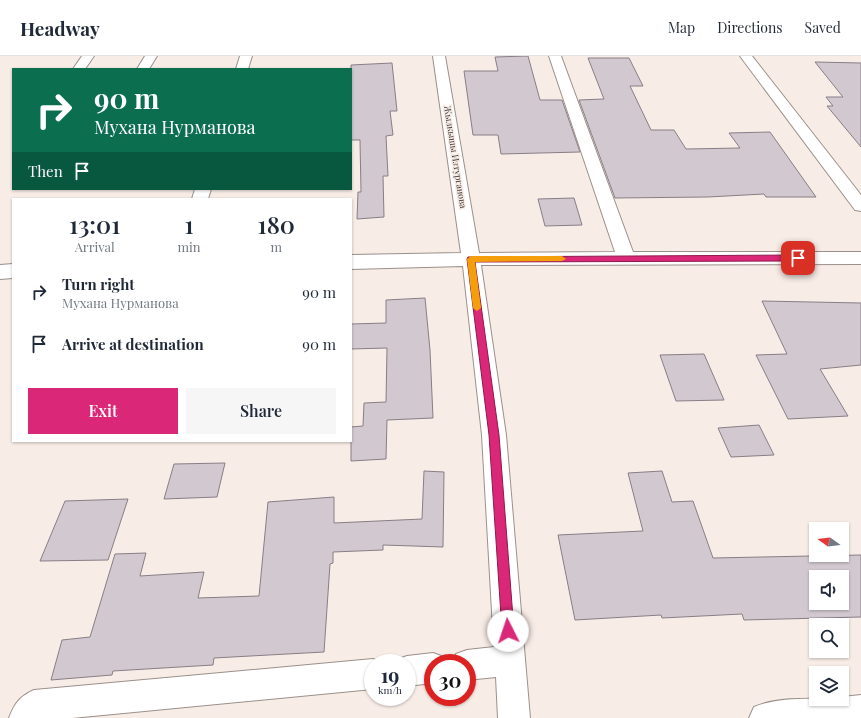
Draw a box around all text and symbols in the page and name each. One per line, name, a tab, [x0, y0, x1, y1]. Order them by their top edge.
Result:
text: Headway	[20, 15, 100, 41]
text: Map	[668, 18, 695, 37]
text: Directions	[717, 18, 783, 37]
text: Saved	[805, 18, 841, 37]
text: 90 m	[94, 79, 159, 116]
icon: right	[28, 84, 80, 136]
street label: Жылкышы Изтурганова	[442, 105, 470, 210]
text: Мухана Нурманова	[94, 115, 256, 139]
icon: arrive	[71, 160, 93, 182]
text: Then	[28, 161, 63, 181]
text: 13:01	[69, 208, 120, 240]
text: 1	[184, 208, 193, 240]
text: 180	[258, 208, 295, 240]
text: Arrival	[75, 238, 115, 255]
text: min	[177, 238, 201, 255]
text: m	[270, 238, 282, 255]
pin	[781, 241, 815, 275]
icon: arrive	[787, 247, 809, 269]
text: Turn right	[62, 274, 135, 294]
icon: right	[28, 281, 50, 303]
text: 90 m	[302, 282, 336, 302]
text: Мухана Нурманова	[62, 294, 179, 311]
icon: arrive	[28, 333, 50, 355]
text: Arrive at destination	[62, 334, 204, 354]
text: 90 m	[302, 334, 336, 354]
button: Exit	[28, 388, 178, 434]
button: Share	[186, 388, 336, 434]
north arrow	[809, 522, 849, 562]
map controls	[809, 522, 849, 706]
button: sound	[809, 570, 849, 610]
position arrow	[487, 610, 529, 652]
button: search	[809, 618, 849, 658]
speed limit sign: 30	[424, 654, 476, 706]
text: 19	[381, 661, 399, 688]
button: layers	[809, 666, 849, 706]
text: km/h	[378, 683, 402, 697]

